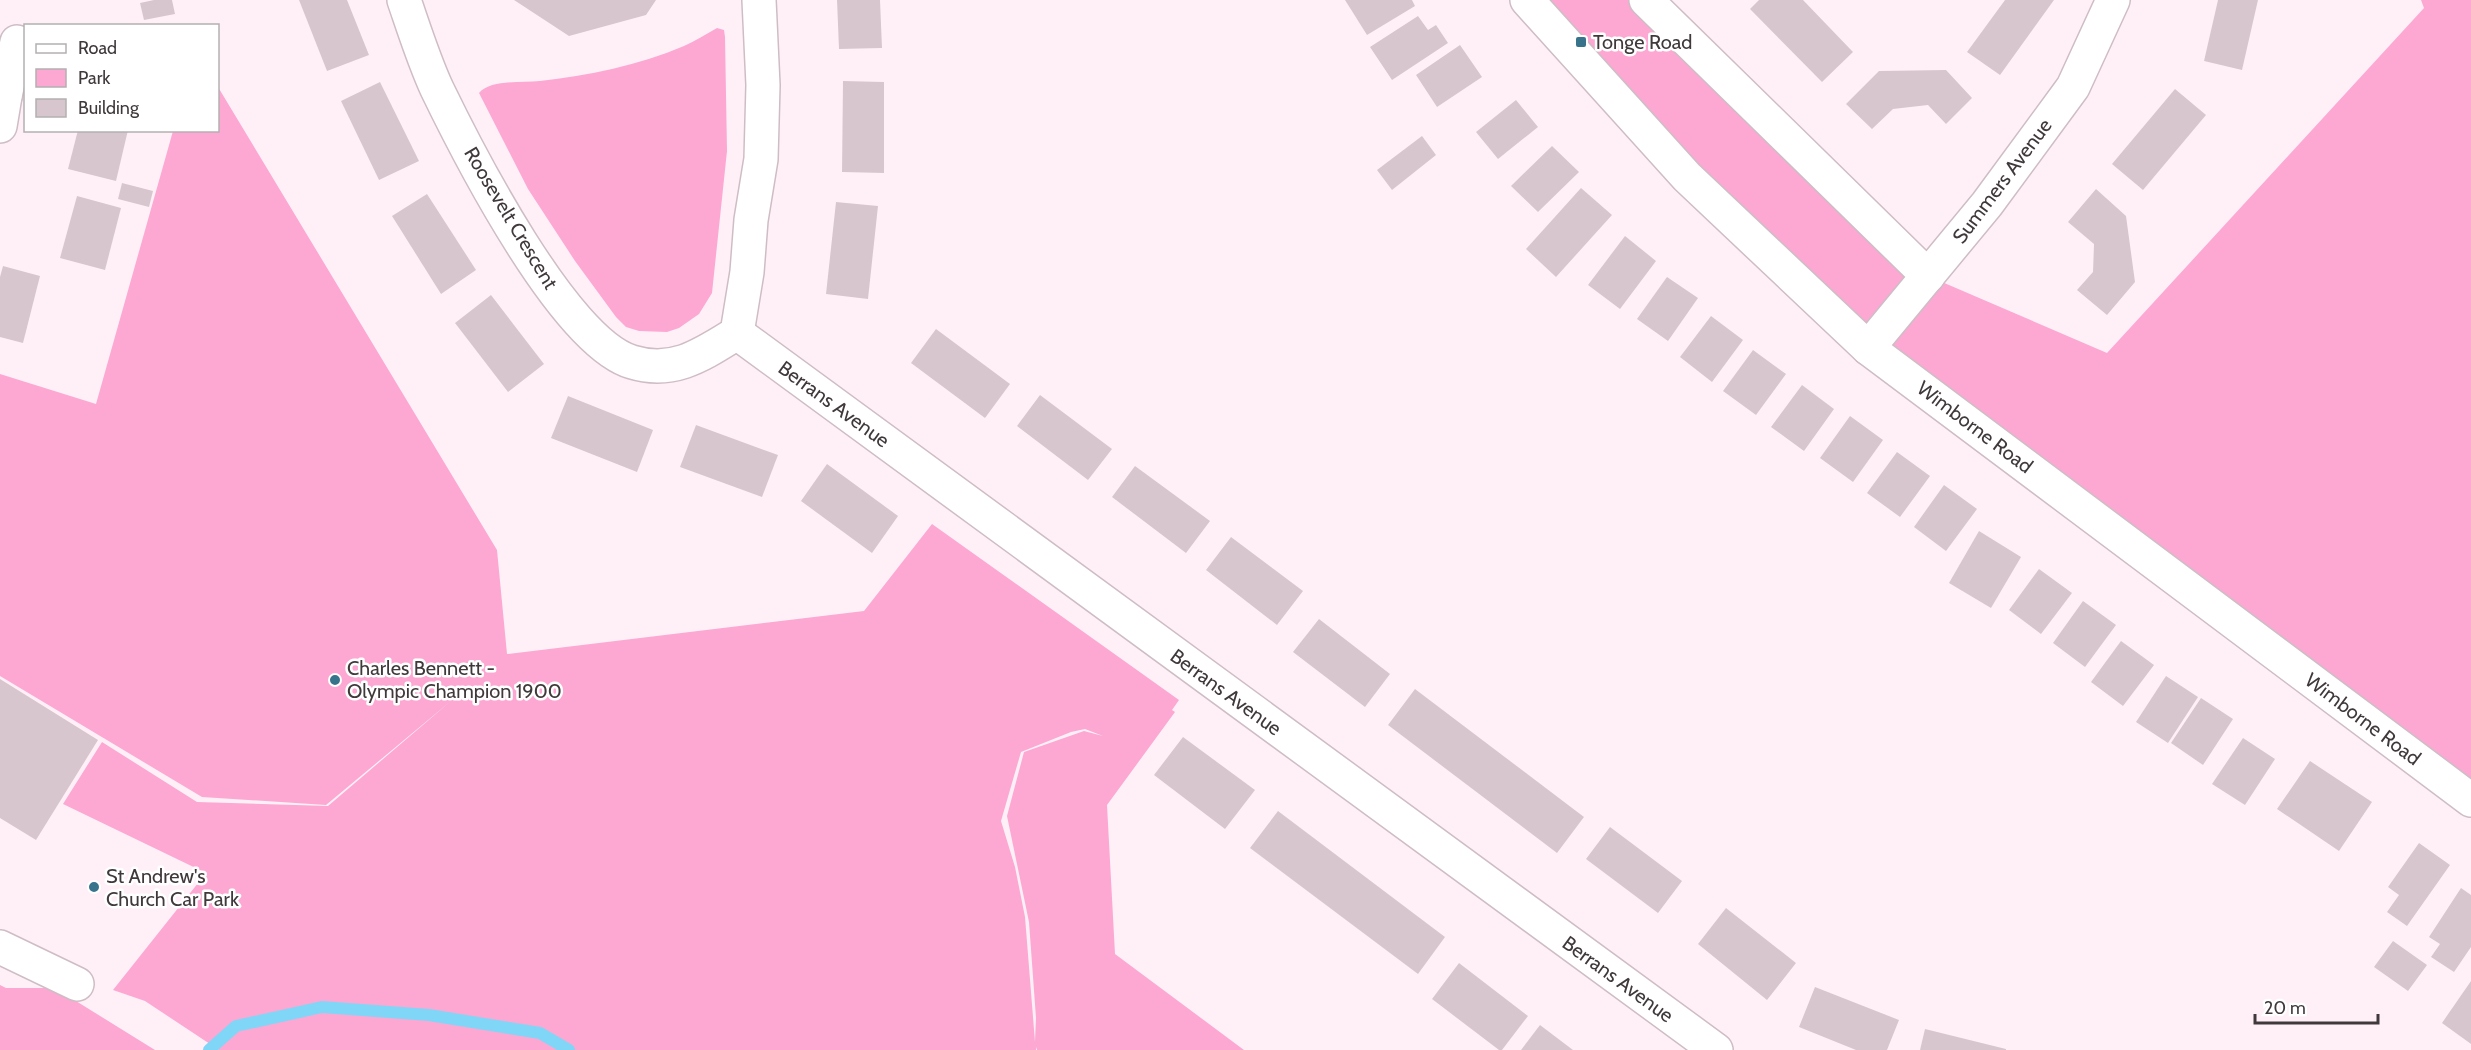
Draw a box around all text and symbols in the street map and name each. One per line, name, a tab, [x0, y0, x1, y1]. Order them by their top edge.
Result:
legend	[24, 24, 219, 132]
place label: Tonge Road	[1593, 30, 1692, 54]
marker: Tonge Road	[1574, 35, 1588, 49]
text: Road	[78, 37, 117, 59]
text: Park	[78, 67, 111, 89]
text: Building	[78, 97, 140, 119]
street label: Summers Avenue	[1947, 114, 2057, 248]
street label: Roosevelt Crescent	[459, 143, 563, 294]
street label: Berrans Avenue	[774, 356, 894, 452]
street label: Wimborne Road	[1913, 376, 2037, 478]
street label: Berrans Avenue	[1166, 644, 1286, 740]
place label: Charles Bennett - Olympic Champion 1900	[347, 656, 562, 703]
street label: Wimborne Road	[2301, 668, 2425, 770]
marker: Charles Bennett - Olympic Champion 1900	[328, 673, 342, 687]
place label: St Andrew's Church Car Park	[106, 864, 239, 911]
marker: St Andrew's Church Car Park	[87, 880, 101, 894]
street label: Berrans Avenue	[1558, 931, 1678, 1027]
scale bar	[2255, 987, 2378, 1025]
text: 20 m	[2264, 997, 2306, 1019]

